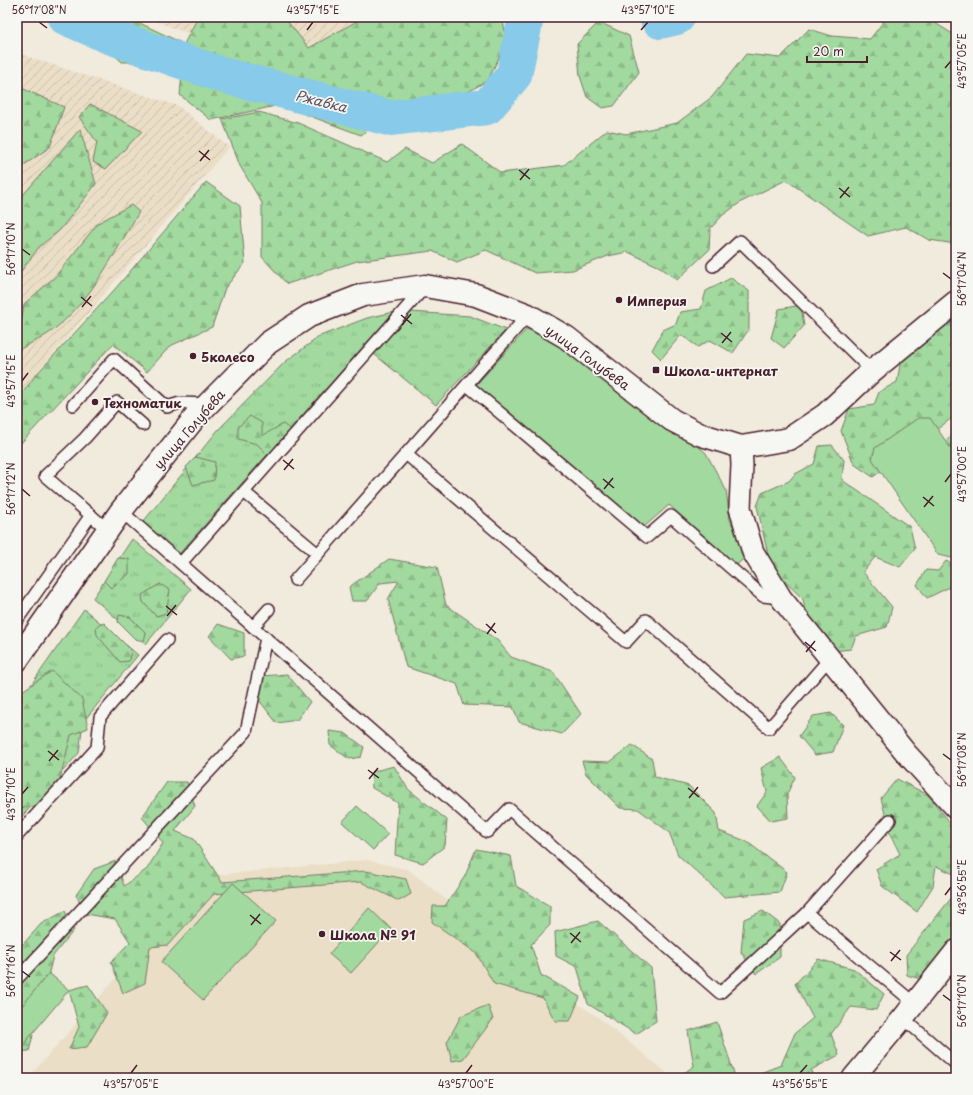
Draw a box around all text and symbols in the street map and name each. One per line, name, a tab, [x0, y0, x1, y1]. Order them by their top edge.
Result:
text: 56°17'08"N	[11, 2, 67, 17]
text: 43°57'15"E	[287, 2, 339, 17]
text: 43°57'10"E	[621, 2, 675, 17]
text: 43°57'05"E	[954, 33, 969, 89]
scale bar	[807, 38, 867, 64]
text: 20 m	[813, 42, 844, 60]
water label: Ржавка	[293, 84, 350, 118]
text: 56°17'10"N	[3, 222, 18, 276]
text: 56°17'04"N	[954, 251, 969, 307]
place label: Империя	[627, 291, 687, 310]
marker: Империя	[614, 295, 624, 305]
street label: улица Голубева	[542, 320, 635, 395]
place label: 5колесо	[201, 347, 255, 366]
marker: 5колесо	[188, 351, 198, 361]
text: 43°57'15"E	[3, 355, 18, 407]
place label: Школа-интернат	[664, 361, 779, 380]
marker: Школа-интернат	[651, 365, 661, 375]
street label: улица Голубева	[149, 384, 230, 473]
place label: Техноматик	[103, 393, 182, 412]
marker: Техноматик	[90, 397, 100, 407]
text: 43°57'00"E	[954, 446, 969, 502]
text: 56°17'12"N	[3, 462, 18, 516]
text: 56°17'08"N	[954, 732, 969, 788]
text: 43°57'10"E	[3, 767, 18, 821]
text: 43°56'55"E	[954, 859, 969, 915]
place label: Школа № 91	[330, 925, 415, 944]
marker: Школа № 91	[317, 929, 327, 939]
text: 56°17'16"N	[3, 944, 18, 998]
text: 56°17'10"N	[954, 974, 969, 1028]
text: 43°57'05"E	[103, 1076, 159, 1091]
text: 43°57'00"E	[438, 1076, 494, 1091]
text: 43°56'55"E	[772, 1076, 828, 1091]

